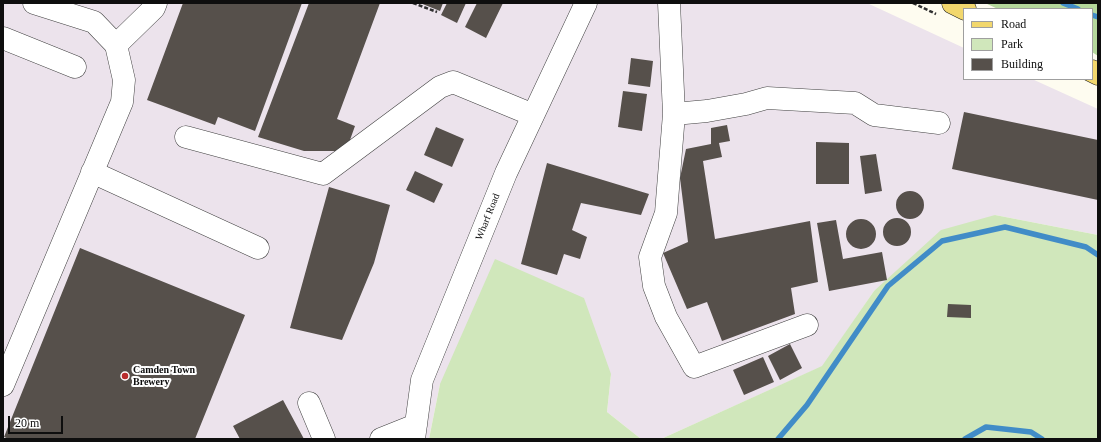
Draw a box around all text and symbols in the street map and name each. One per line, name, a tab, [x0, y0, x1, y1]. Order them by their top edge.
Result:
legend	[963, 8, 1093, 80]
text: Road	[1001, 17, 1026, 31]
text: Park	[1001, 37, 1023, 51]
text: Building	[1001, 57, 1043, 71]
street label: Wharf Road	[473, 192, 503, 242]
place label: Camden Town Brewery	[133, 364, 195, 388]
marker: Camden Town Brewery	[120, 371, 130, 381]
scale bar	[10, 408, 65, 434]
text: 20 m	[15, 416, 39, 430]

